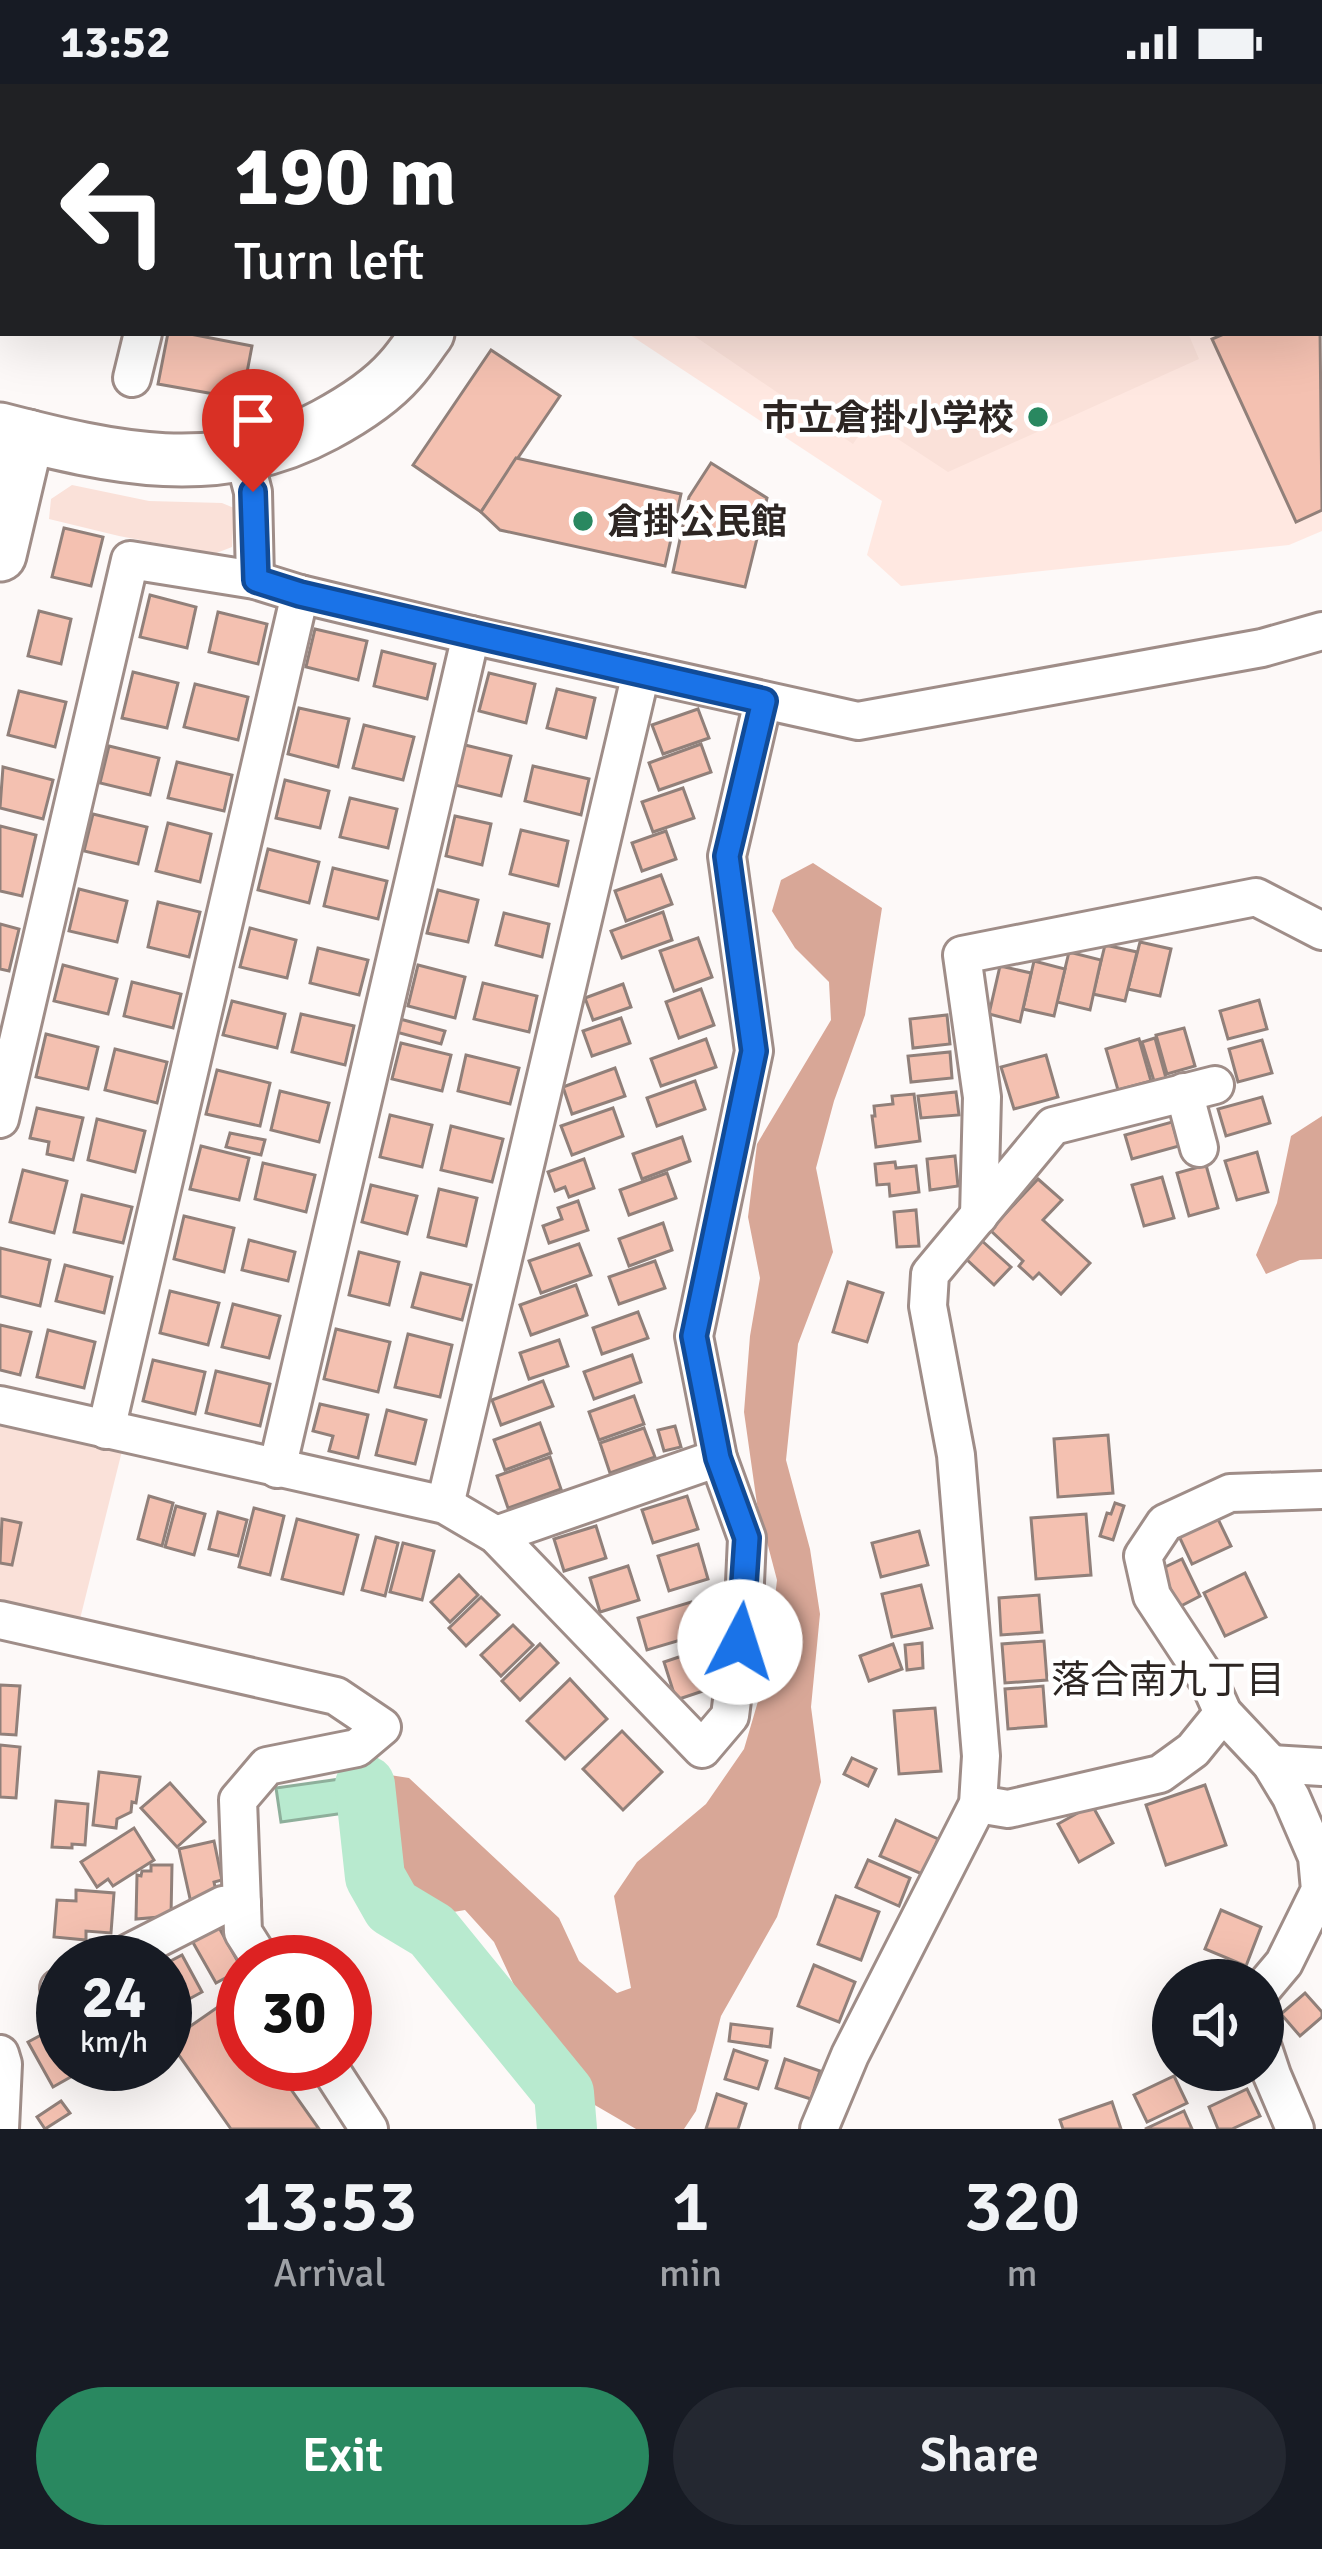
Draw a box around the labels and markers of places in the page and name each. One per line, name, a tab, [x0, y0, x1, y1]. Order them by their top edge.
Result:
pin	[202, 369, 304, 492]
place label: 市立倉掛小学校	[762, 396, 1014, 441]
marker: 市立倉掛小学校	[1025, 404, 1051, 430]
place label: 倉掛公民館	[607, 500, 787, 545]
marker: 倉掛公民館	[570, 508, 596, 534]

